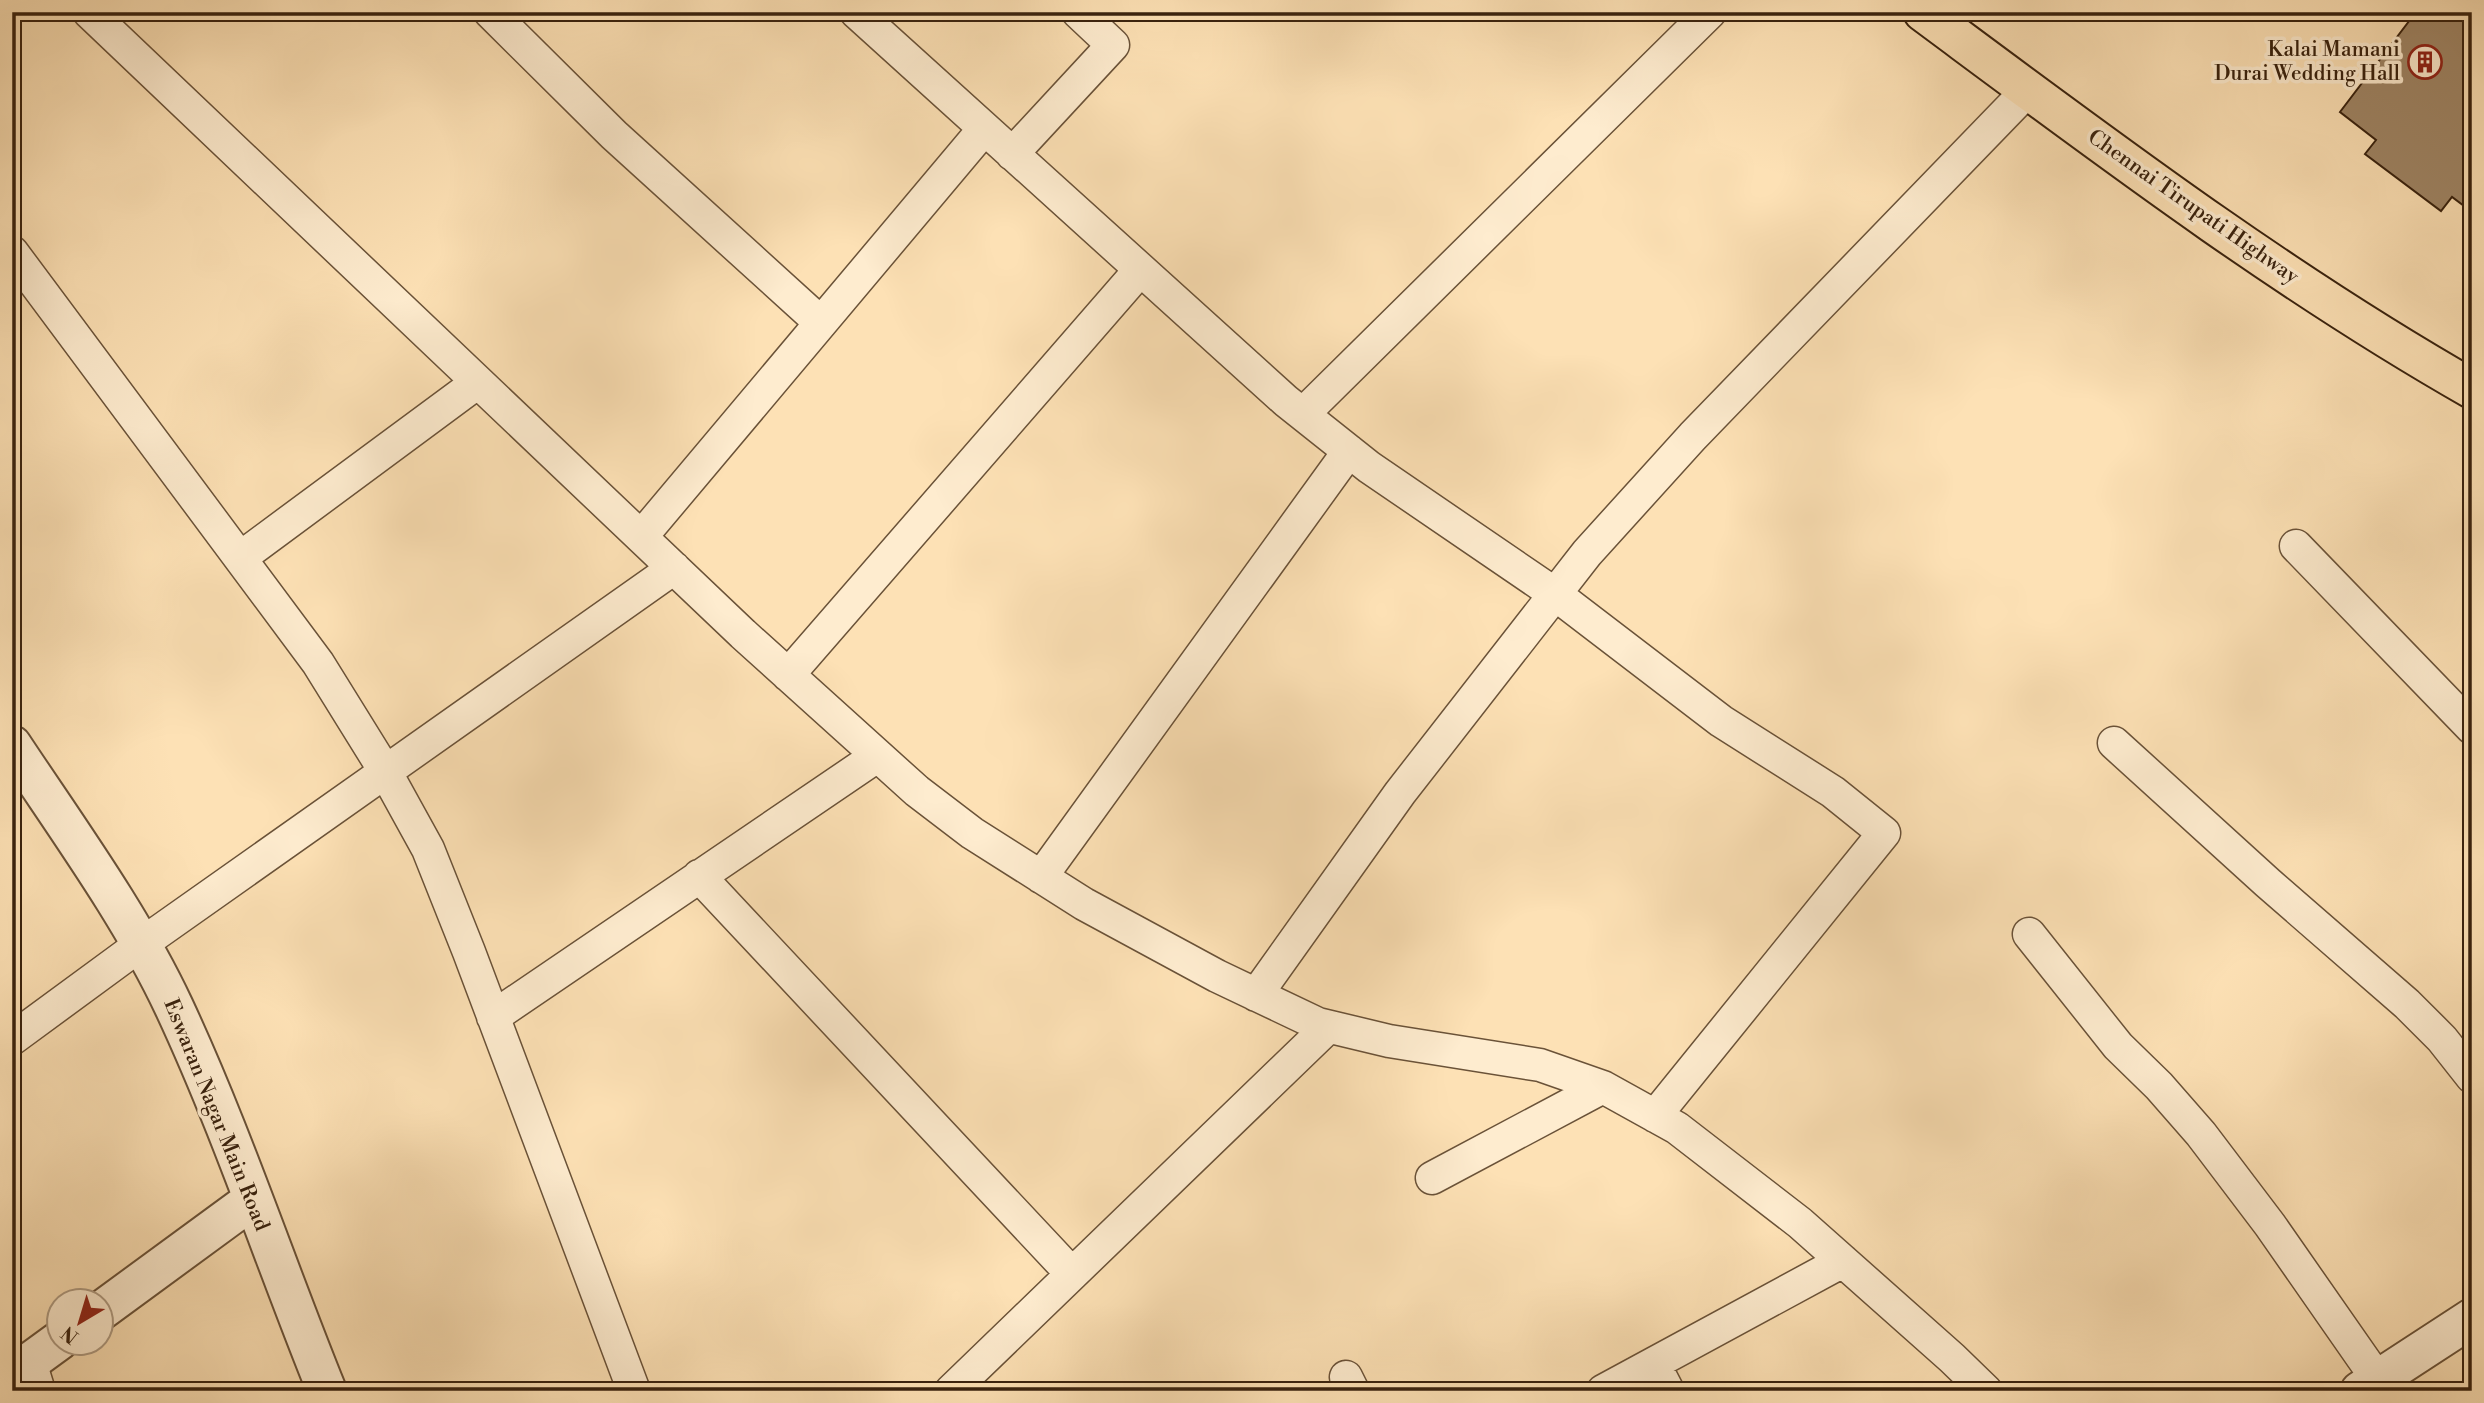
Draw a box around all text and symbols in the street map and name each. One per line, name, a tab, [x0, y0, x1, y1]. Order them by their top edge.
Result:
place label: Kalai Mamani Durai Wedding Hall	[2214, 37, 2400, 87]
building icon: Kalai Mamani Durai Wedding Hall	[2406, 43, 2444, 81]
street label: Chennai Tirupati Highway	[2083, 124, 2304, 290]
street label: Eswaran Nagar Main Road	[157, 995, 275, 1235]
north arrow	[46, 1288, 116, 1358]
text: N	[57, 1321, 83, 1349]

